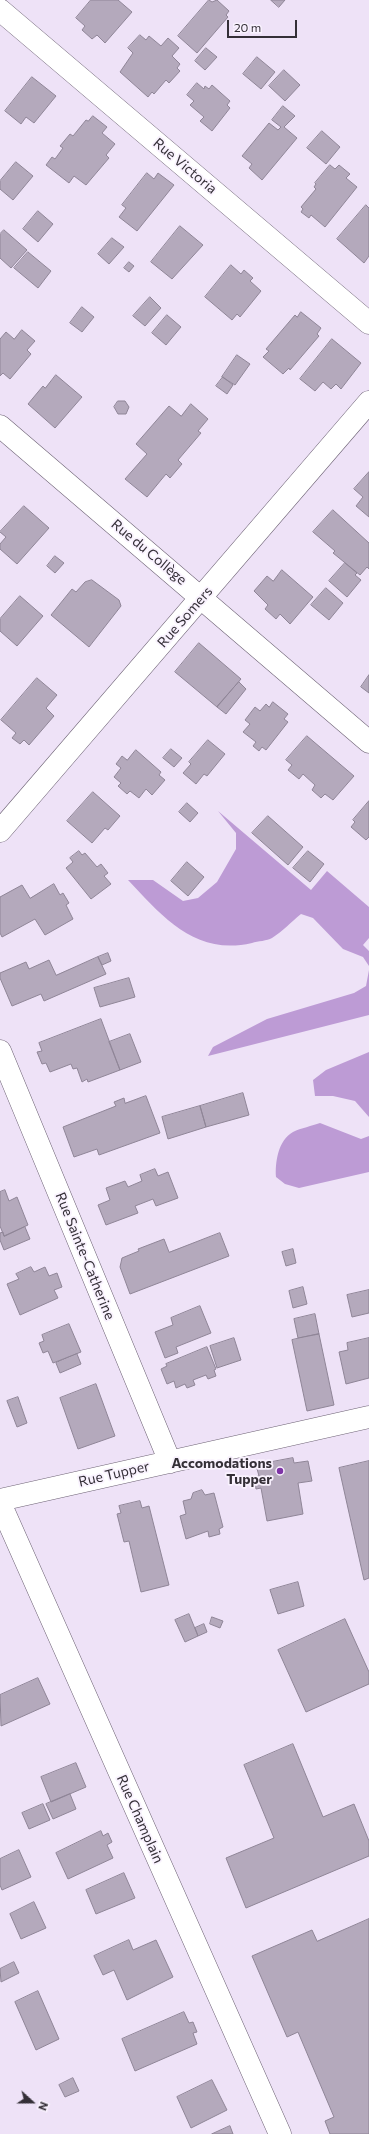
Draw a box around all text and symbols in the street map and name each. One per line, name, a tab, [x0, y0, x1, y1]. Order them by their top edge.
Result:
scale bar	[229, 12, 299, 38]
text: 20 m	[234, 20, 261, 34]
street label: Rue Victoria	[150, 135, 220, 197]
street label: Rue du Collège	[108, 516, 190, 588]
street label: Rue Somers	[154, 583, 216, 651]
street label: Rue Sainte-Catherine	[52, 1190, 118, 1322]
place label: Accomodations Tupper	[171, 1455, 272, 1488]
street label: Rue Tupper	[77, 1458, 151, 1490]
marker: Accomodations Tupper	[275, 1466, 285, 1476]
street label: Rue Champlain	[113, 1772, 167, 1866]
north arrow	[12, 2082, 52, 2122]
text: N	[36, 2100, 51, 2113]

